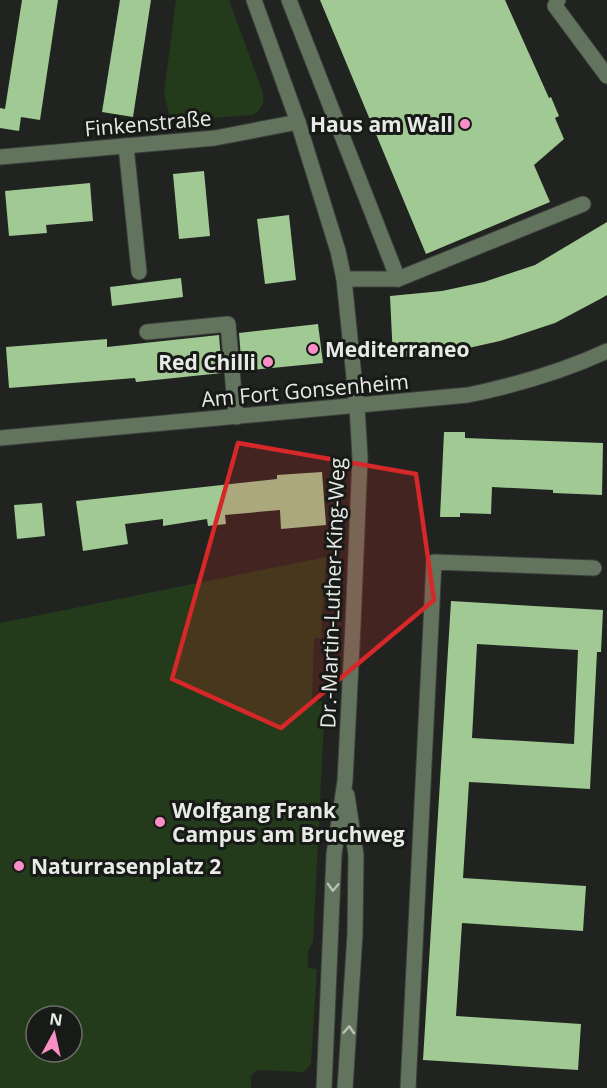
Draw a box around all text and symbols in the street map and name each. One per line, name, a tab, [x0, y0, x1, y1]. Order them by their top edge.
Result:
street label: Finkenstraße	[83, 104, 213, 142]
place label: Haus am Wall	[310, 110, 453, 138]
marker: Haus am Wall	[458, 117, 472, 131]
place label: Mediterraneo	[325, 335, 469, 363]
marker: Mediterraneo	[306, 342, 320, 356]
place label: Red Chilli	[158, 348, 256, 376]
marker: Red Chilli	[261, 355, 275, 369]
street label: Am Fort Gonsenheim	[200, 367, 410, 413]
street label: Dr.-Martin-Luther-King-Weg	[313, 457, 351, 729]
place label: Wolfgang Frank Campus am Bruchweg	[172, 796, 405, 848]
marker: Wolfgang Frank Campus am Bruchweg	[153, 815, 167, 829]
place label: Naturrasenplatz 2	[31, 852, 221, 880]
marker: Naturrasenplatz 2	[12, 859, 26, 873]
one-way arrow	[327, 882, 339, 891]
north arrow	[24, 1004, 84, 1064]
text: N	[48, 1007, 64, 1031]
one-way arrow	[342, 1025, 355, 1034]

